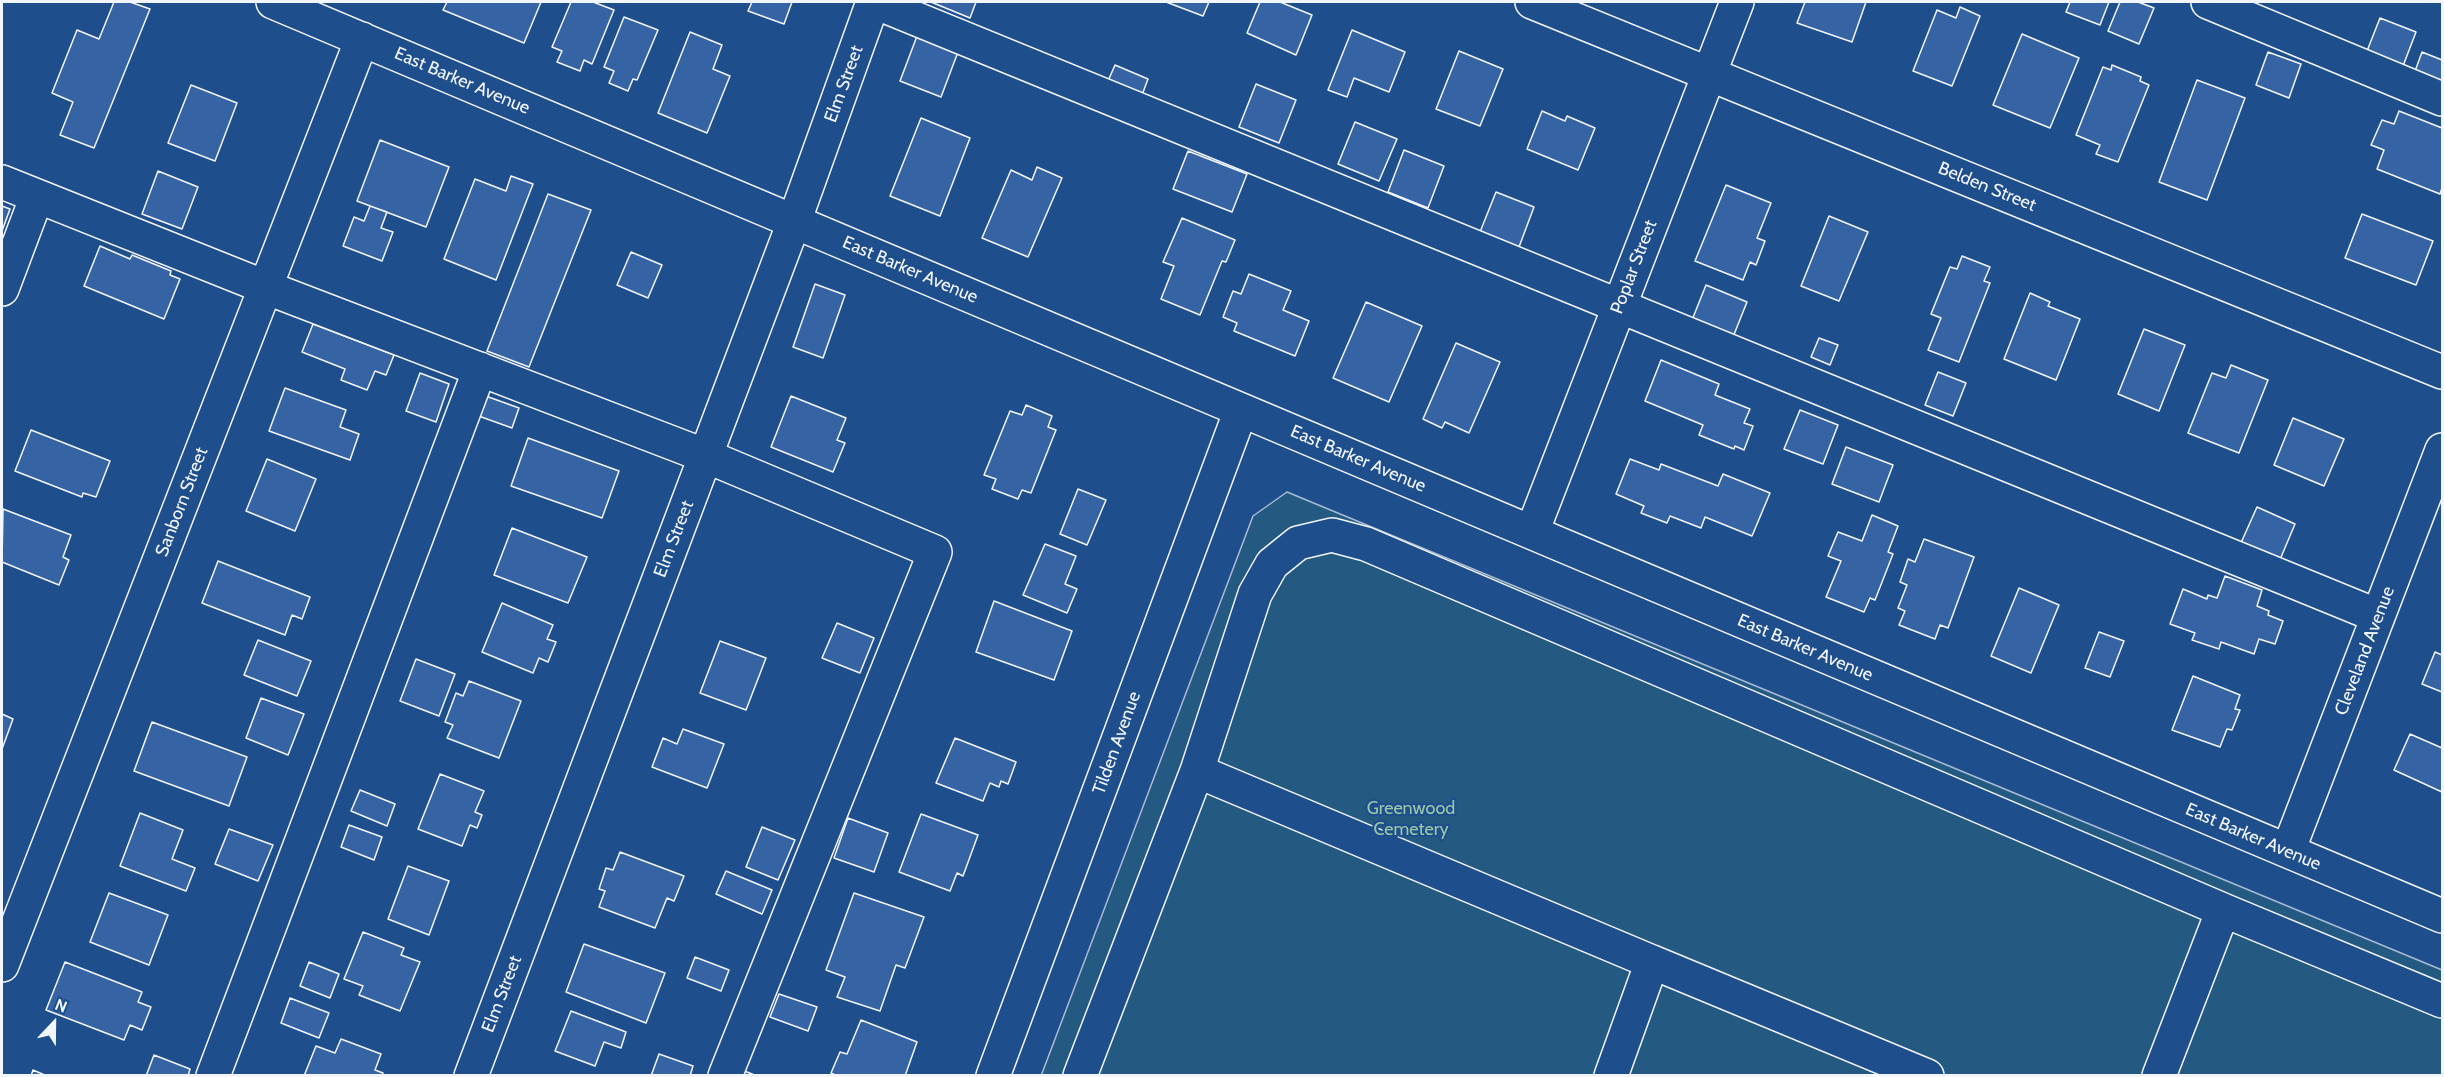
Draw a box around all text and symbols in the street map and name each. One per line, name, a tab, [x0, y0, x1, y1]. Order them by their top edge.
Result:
street label: East Barker Avenue	[391, 43, 533, 119]
street label: Elm Street	[820, 43, 868, 125]
street label: Belden Street	[1935, 158, 2039, 216]
street label: Poplar Street	[1606, 217, 1662, 317]
street label: East Barker Avenue	[839, 232, 981, 308]
street label: East Barker Avenue	[1287, 421, 1429, 497]
street label: Sanborn Street	[151, 444, 213, 560]
street label: Elm Street	[650, 498, 698, 580]
street label: Cleveland Avenue	[2330, 583, 2400, 719]
street label: East Barker Avenue	[1734, 610, 1876, 686]
street label: Tilden Avenue	[1088, 689, 1146, 797]
park label: Greenwood Cemetery	[1367, 798, 1455, 840]
street label: East Barker Avenue	[2182, 799, 2324, 875]
street label: Elm Street	[478, 953, 526, 1035]
north arrow	[24, 993, 84, 1053]
text: N	[52, 995, 70, 1017]

